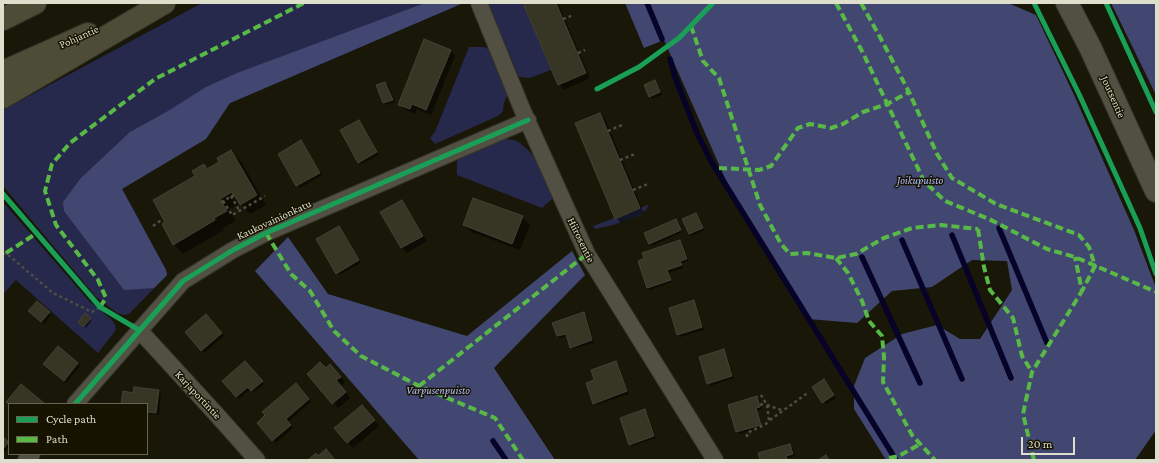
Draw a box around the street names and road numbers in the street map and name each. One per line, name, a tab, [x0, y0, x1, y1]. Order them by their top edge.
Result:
street label: Pohjantie	[57, 22, 101, 52]
street label: Joutsentie	[1098, 74, 1128, 120]
street label: Kaukovainionkatu	[235, 197, 313, 243]
street label: Hiirosentie	[564, 215, 598, 265]
street label: Karjaportintie	[172, 368, 224, 422]

